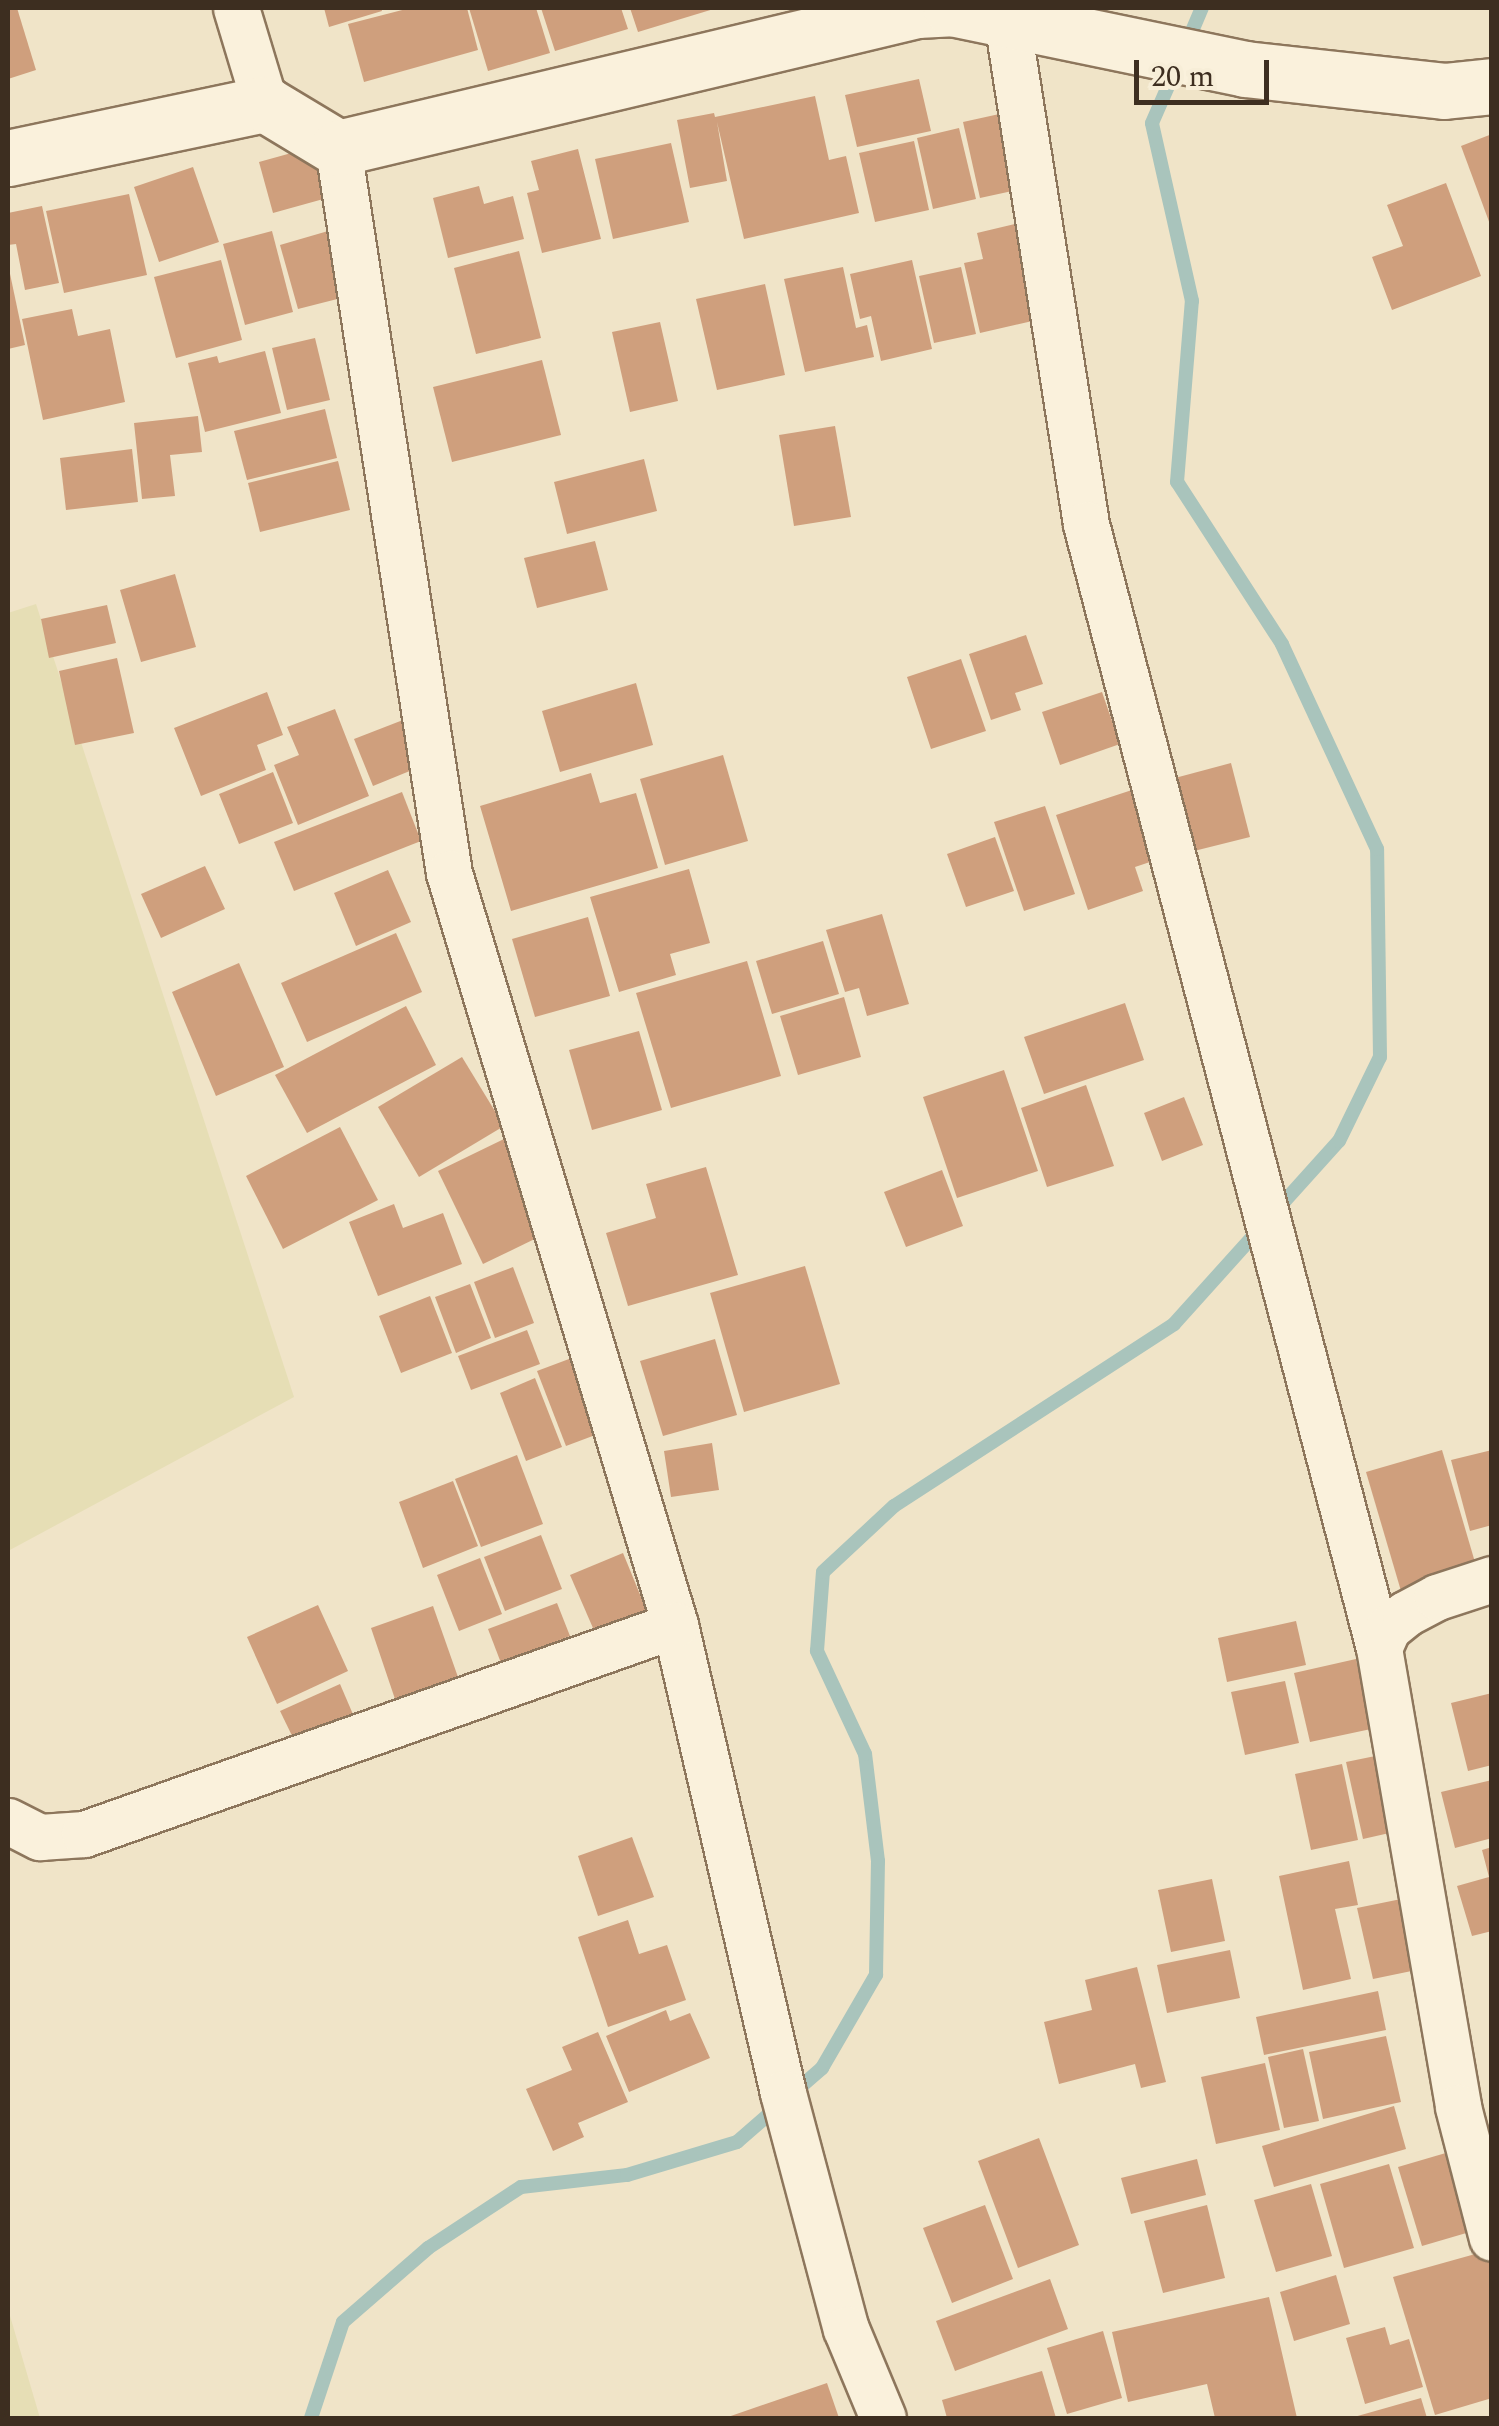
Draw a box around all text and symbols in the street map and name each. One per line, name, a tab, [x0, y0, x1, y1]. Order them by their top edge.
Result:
scale bar	[1139, 40, 1274, 102]
text: 20 m	[1151, 54, 1214, 100]

